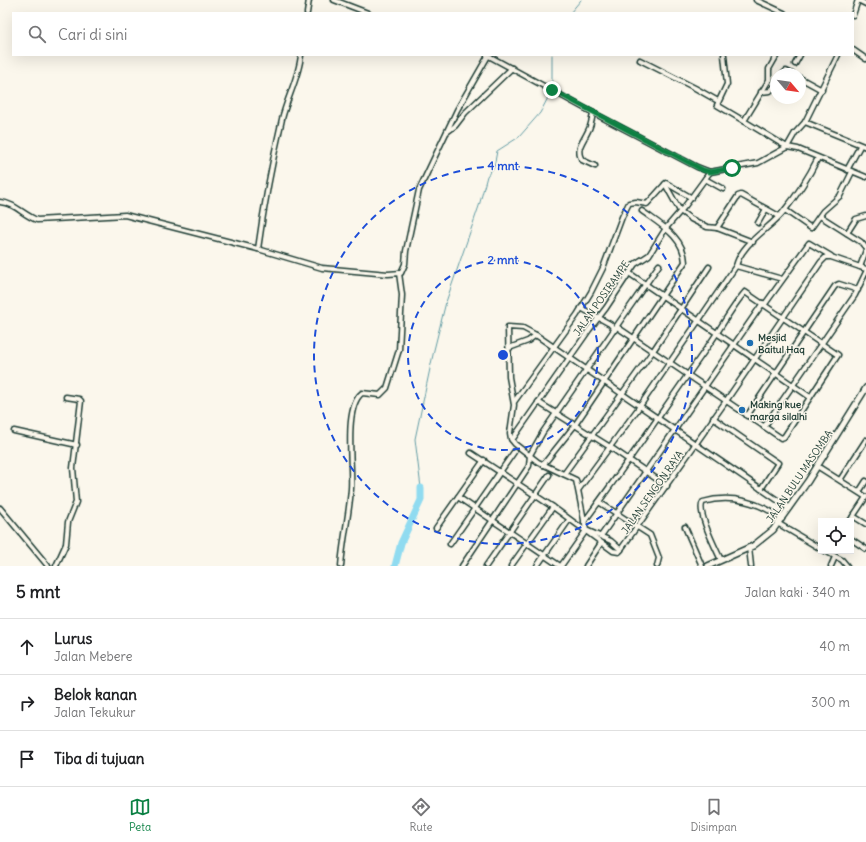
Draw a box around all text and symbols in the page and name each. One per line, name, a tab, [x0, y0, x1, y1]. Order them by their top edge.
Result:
search box	[12, 12, 854, 56]
icon: search	[26, 23, 48, 45]
text: Cari di sini	[58, 25, 127, 44]
north arrow	[770, 68, 806, 104]
route end	[543, 81, 561, 99]
text: 4 mnt	[487, 158, 520, 173]
route start	[723, 159, 741, 177]
text: 2 mnt	[488, 252, 519, 267]
street label: JALAN POSIRAMPE	[571, 258, 632, 339]
place label: Mesjid Baitul Haq	[758, 331, 805, 356]
marker: Mesjid Baitul Haq	[745, 338, 755, 348]
centre of rings	[496, 348, 510, 362]
place label: Making kue marga silalhi	[750, 398, 807, 423]
marker: Making kue marga silalhi	[737, 405, 747, 415]
street label: JALAN BULU MASOMBA	[763, 427, 836, 525]
street label: JALAN SENGON RAYA	[619, 447, 687, 537]
map controls	[818, 518, 854, 554]
button: locate	[818, 518, 854, 554]
text: 5 mnt	[16, 581, 60, 603]
text: Jalan kaki · 340 m	[745, 584, 850, 601]
text: Lurus	[54, 629, 92, 648]
icon: ahead	[16, 636, 38, 658]
text: 40 m	[819, 638, 850, 655]
text: Jalan Mebere	[54, 648, 133, 665]
text: Belok kanan	[54, 685, 137, 704]
icon: right	[16, 692, 38, 714]
text: 300 m	[811, 694, 850, 711]
text: Jalan Tekukur	[54, 704, 136, 721]
icon: arrive	[16, 748, 38, 770]
text: Tiba di tujuan	[54, 749, 144, 768]
tab: Peta	[129, 796, 151, 834]
tab: Rute	[409, 796, 432, 834]
tab: Disimpan	[691, 796, 737, 834]

